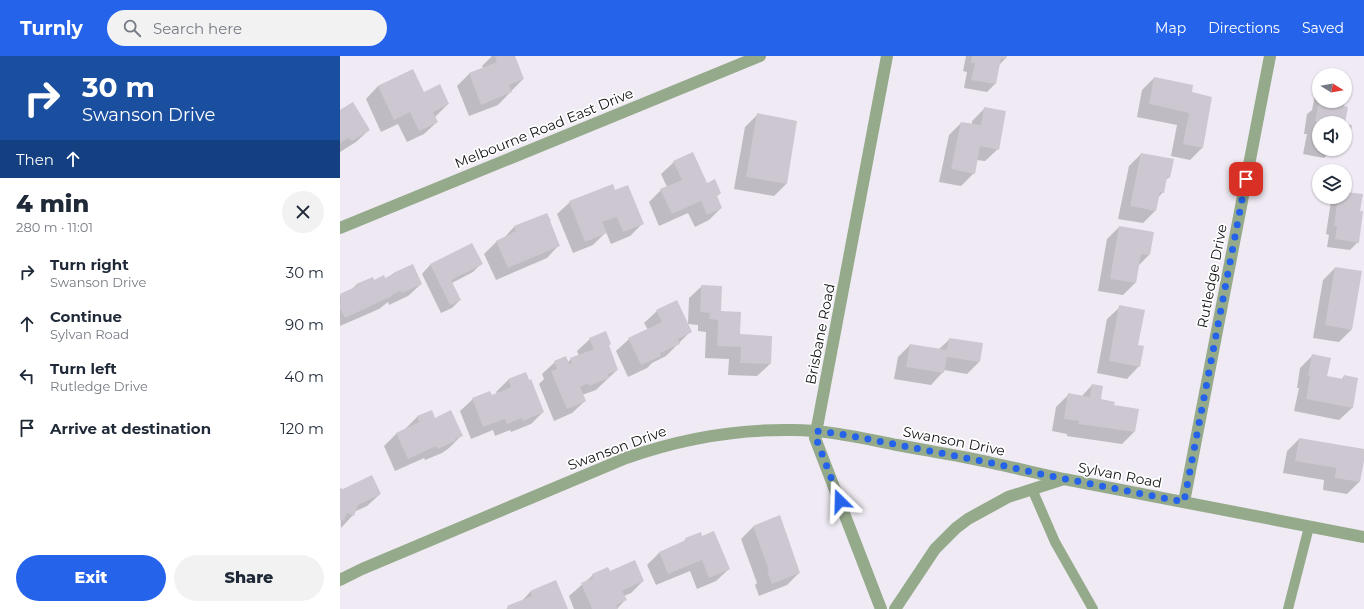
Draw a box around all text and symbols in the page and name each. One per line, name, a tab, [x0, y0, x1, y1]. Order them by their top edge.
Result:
search box	[107, 10, 387, 46]
text: Turnly	[20, 17, 83, 40]
icon: search	[121, 17, 143, 39]
text: Search here	[153, 19, 242, 38]
text: Map	[1155, 19, 1186, 37]
text: Directions	[1208, 19, 1280, 37]
text: Saved	[1302, 19, 1344, 37]
north arrow	[1312, 68, 1352, 108]
map controls	[1312, 68, 1352, 204]
text: 30 m	[82, 70, 155, 104]
icon: right	[16, 72, 68, 124]
street label: Melbourne Road East Drive	[452, 84, 636, 172]
text: Swanson Drive	[82, 104, 215, 126]
button: sound	[1312, 116, 1352, 156]
icon: ahead	[62, 148, 84, 170]
text: Then	[16, 150, 54, 169]
pin	[1229, 162, 1263, 196]
button: layers	[1312, 164, 1352, 204]
icon: arrive	[1235, 168, 1257, 190]
text: 4 min	[16, 189, 89, 218]
button: close	[282, 191, 324, 233]
text: 280 m · 11:01	[16, 219, 93, 235]
street label: Rutledge Drive	[1193, 223, 1231, 329]
text: Turn right	[50, 255, 129, 274]
icon: right	[16, 261, 38, 283]
text: 30 m	[286, 263, 324, 282]
text: Swanson Drive	[50, 274, 146, 290]
street label: Brisbane Road	[801, 282, 839, 386]
text: Continue	[50, 307, 122, 326]
icon: ahead	[16, 313, 38, 335]
text: 90 m	[285, 315, 324, 334]
text: Sylvan Road	[50, 326, 129, 342]
text: Turn left	[50, 359, 117, 378]
icon: left	[16, 365, 38, 387]
text: 40 m	[284, 367, 324, 386]
text: Rutledge Drive	[50, 378, 148, 394]
icon: arrive	[16, 417, 38, 439]
text: Arrive at destination	[50, 419, 211, 438]
text: 120 m	[280, 419, 324, 438]
street label: Swanson Drive	[565, 422, 669, 474]
street label: Swanson Drive	[901, 422, 1007, 460]
street label: Sylvan Road	[1076, 458, 1164, 492]
position arrow	[819, 480, 861, 522]
button: Exit	[16, 555, 166, 601]
button: Share	[174, 555, 324, 601]

